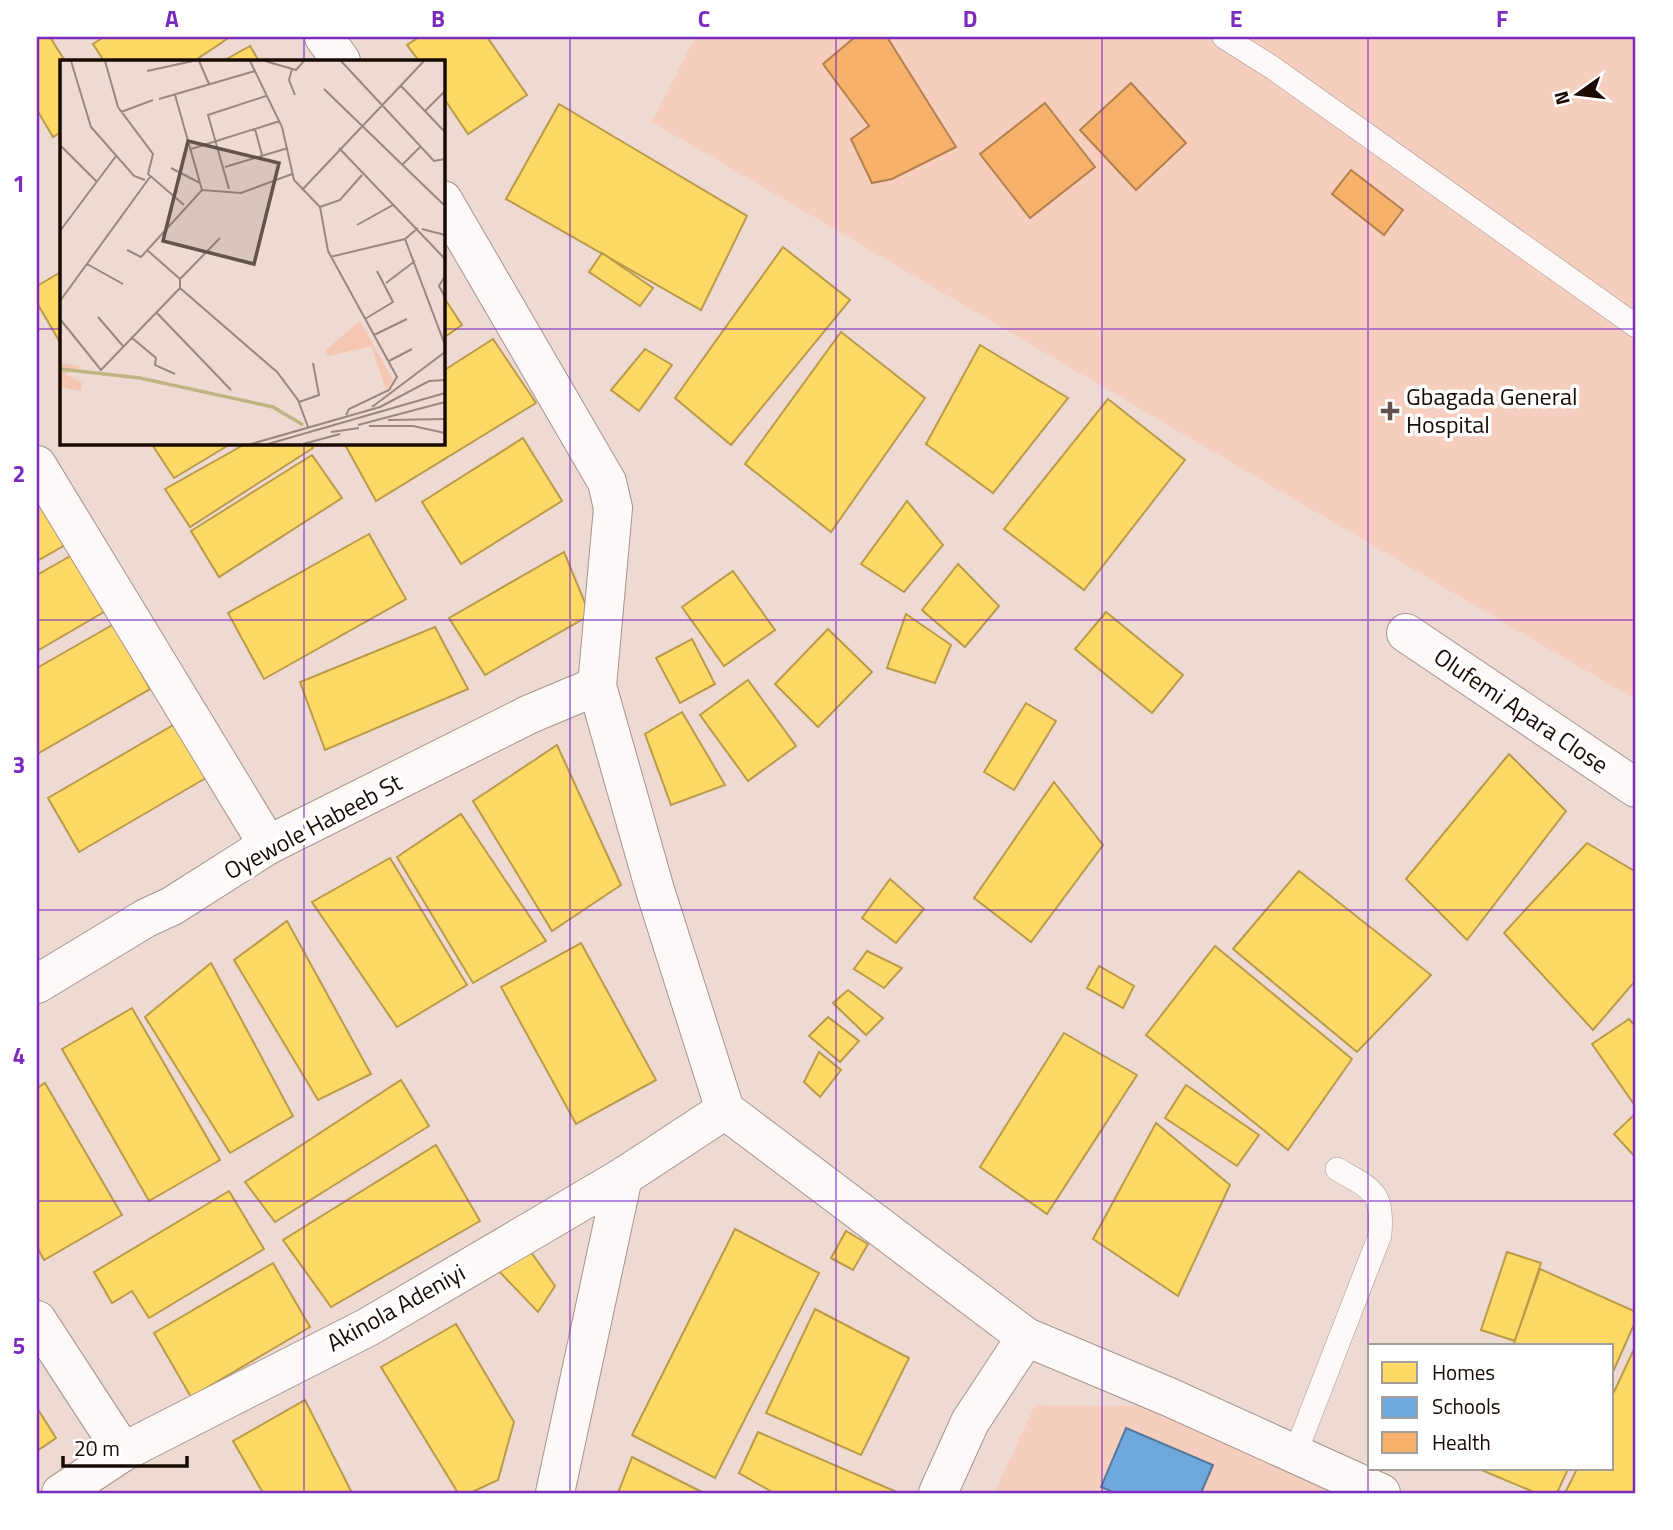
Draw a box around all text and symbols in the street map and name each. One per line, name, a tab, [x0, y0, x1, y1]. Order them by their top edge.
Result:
text: A	[165, 1, 179, 36]
text: B	[431, 1, 445, 36]
text: C	[698, 1, 710, 36]
text: D	[963, 1, 977, 36]
text: E	[1230, 1, 1242, 36]
text: F	[1496, 1, 1508, 36]
inset map	[60, 60, 444, 444]
north arrow	[1544, 60, 1614, 130]
text: N	[1545, 88, 1577, 108]
text: 1	[13, 166, 25, 201]
place label: Gbagada General Hospital	[1406, 378, 1578, 442]
marker: Gbagada General Hospital	[1380, 401, 1400, 421]
text: 2	[13, 456, 25, 491]
street label: Olufemi Apara Close	[1427, 638, 1616, 782]
text: 3	[13, 747, 25, 782]
street label: Oyewole Habeeb St	[217, 764, 409, 888]
text: 4	[13, 1038, 25, 1073]
street label: Akinola Adeniyi	[320, 1254, 471, 1360]
text: 5	[13, 1328, 25, 1363]
legend	[1368, 1344, 1614, 1470]
text: Homes	[1432, 1356, 1495, 1388]
text: Schools	[1432, 1390, 1501, 1422]
scale bar	[63, 1425, 187, 1469]
text: Health	[1432, 1426, 1491, 1458]
text: 20 m	[74, 1432, 120, 1464]

